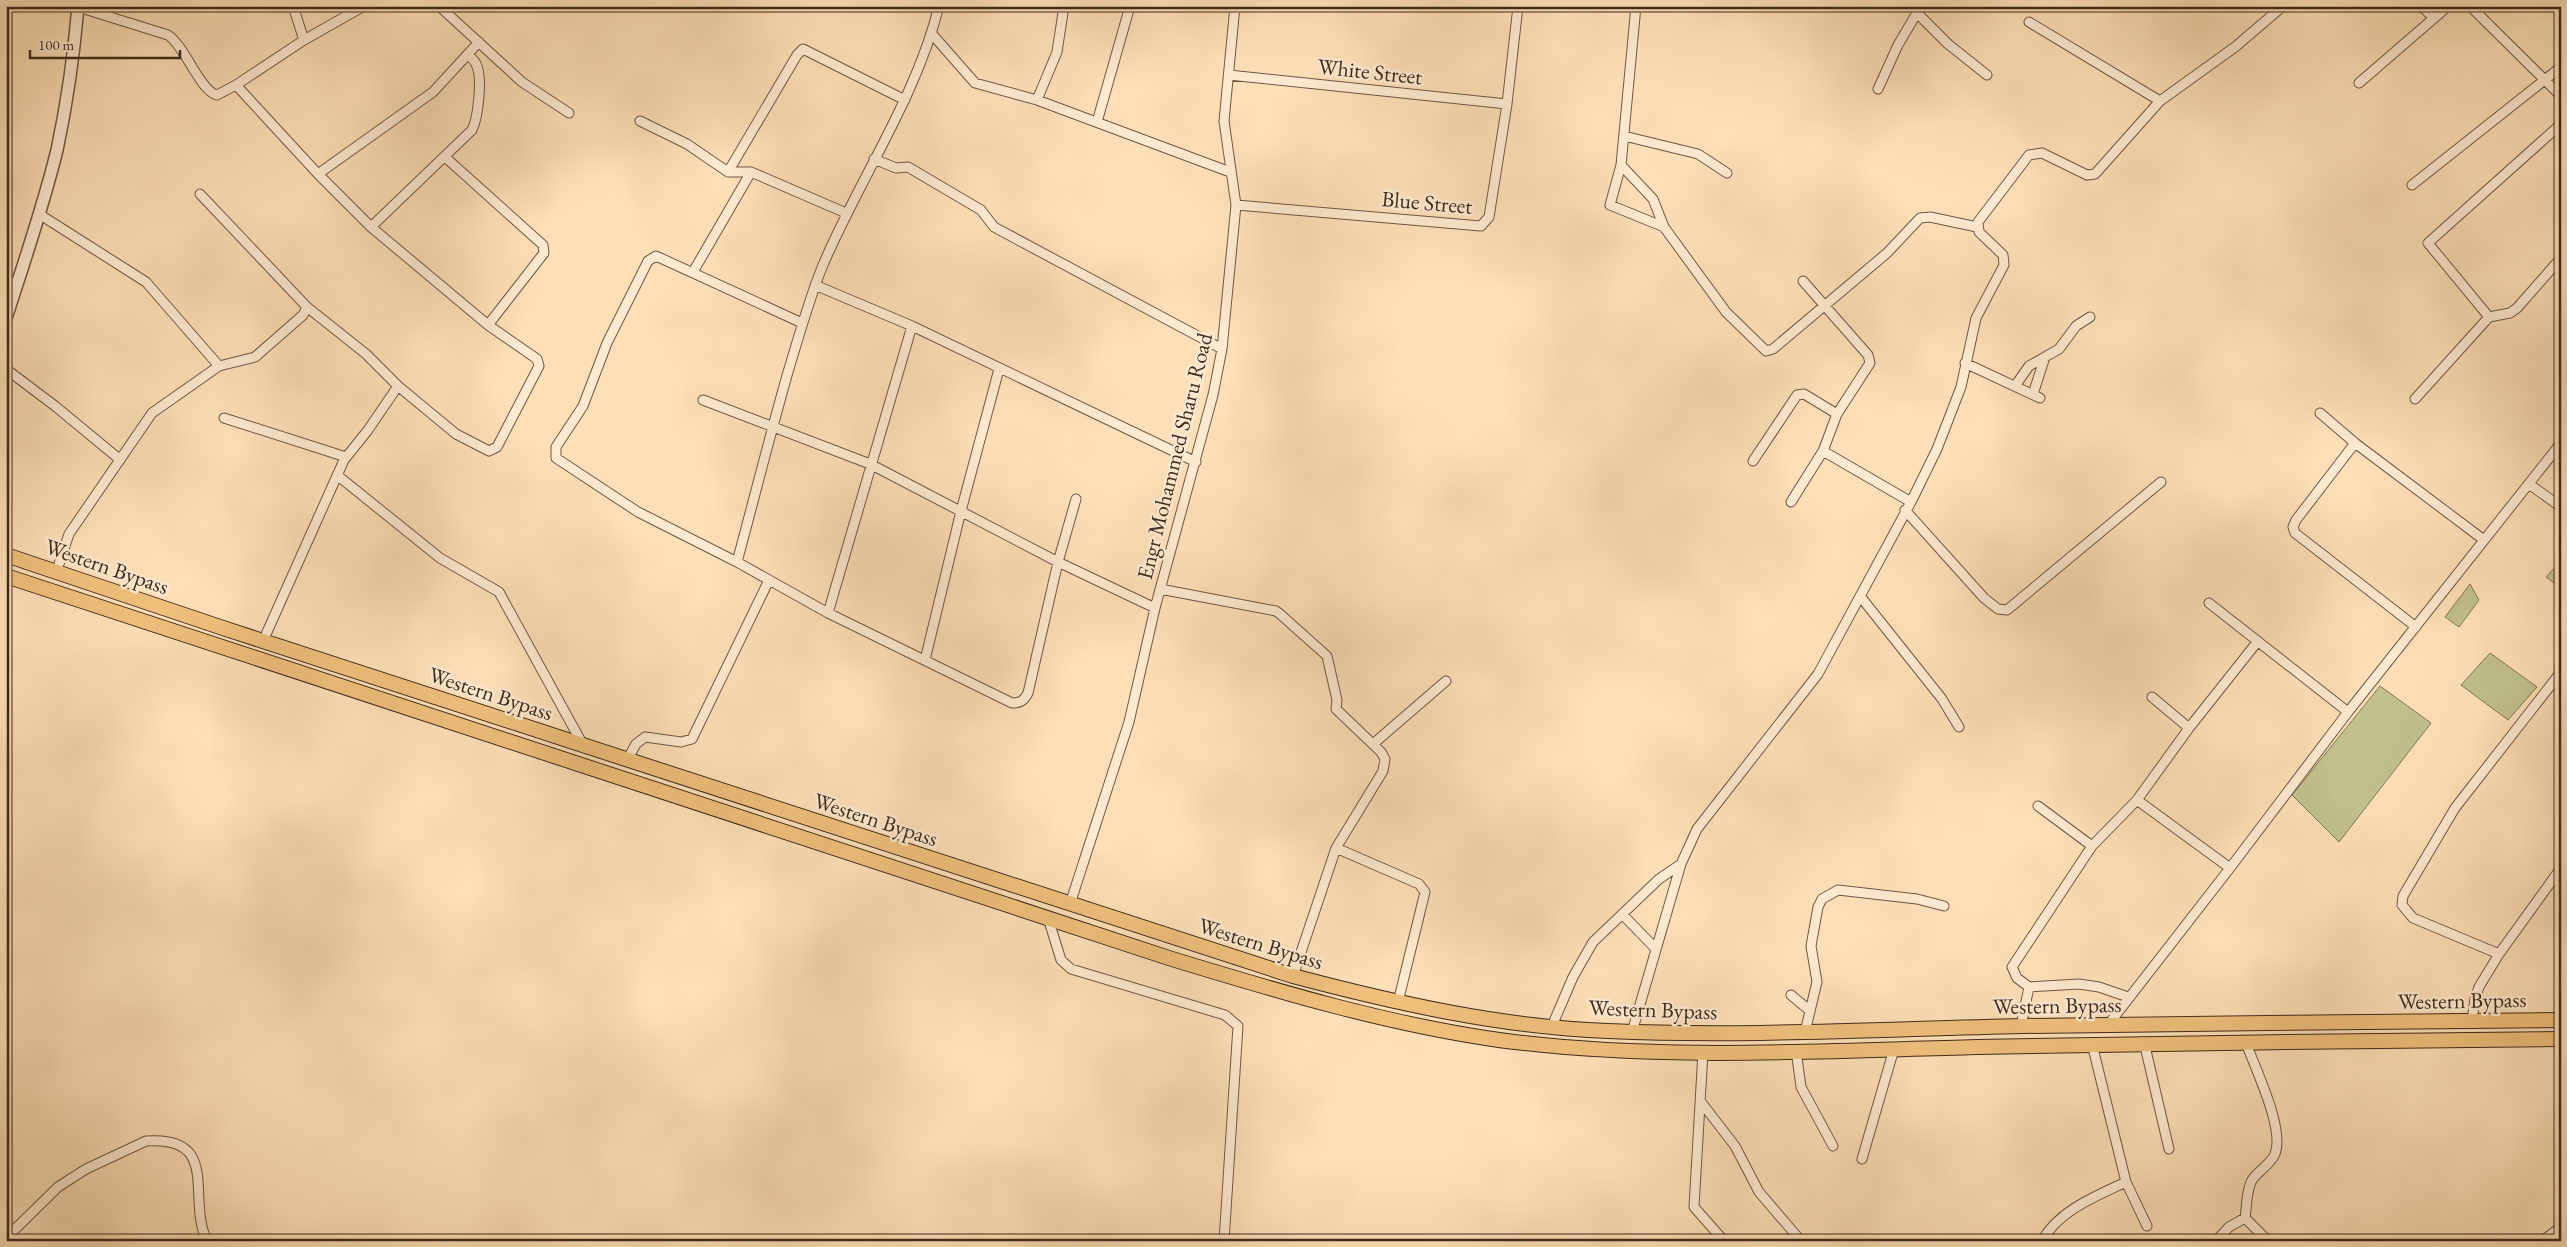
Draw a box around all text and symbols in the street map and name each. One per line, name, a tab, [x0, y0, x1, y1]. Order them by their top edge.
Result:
scale bar	[30, 28, 180, 60]
text: 100 m	[38, 35, 75, 54]
street label: White Street	[1316, 52, 1424, 91]
street label: Blue Street	[1380, 184, 1474, 221]
street label: Engr Mohammed Sharu Road	[1130, 329, 1219, 582]
street label: Western Bypass	[41, 532, 173, 601]
street label: Western Bypass	[425, 660, 557, 727]
street label: Western Bypass	[810, 786, 942, 853]
street label: Western Bypass	[1195, 911, 1327, 976]
street label: Western Bypass	[2397, 985, 2527, 1016]
street label: Western Bypass	[1992, 990, 2122, 1021]
street label: Western Bypass	[1588, 993, 1718, 1026]

